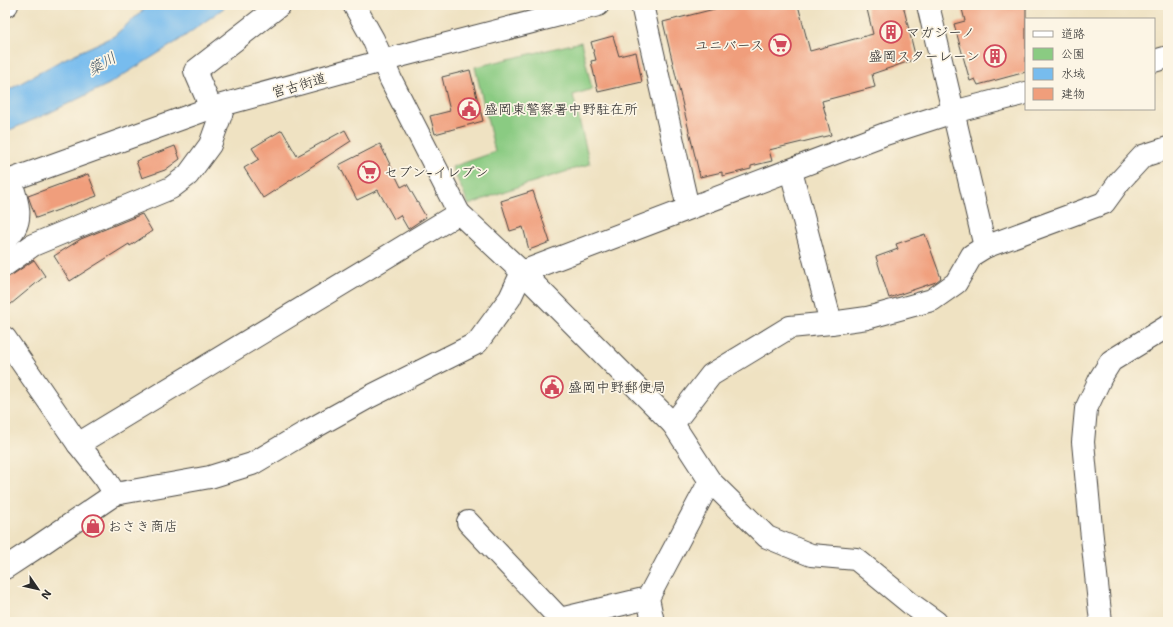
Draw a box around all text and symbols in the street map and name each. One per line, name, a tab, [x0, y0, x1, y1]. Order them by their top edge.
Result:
legend	[1025, 18, 1155, 110]
building icon: マガジーノ	[878, 19, 904, 45]
place label: マガジーノ	[906, 23, 975, 41]
text: 道路	[1061, 26, 1085, 42]
supermarket icon: ユニバース	[767, 32, 793, 58]
place label: ユニバース	[695, 36, 764, 54]
building icon: 盛岡スターレーン	[982, 43, 1008, 69]
text: 公園	[1061, 46, 1085, 62]
place label: 盛岡スターレーン	[869, 47, 980, 65]
water label: 簗川	[84, 48, 120, 80]
text: 水域	[1061, 66, 1085, 82]
street label: 宮古街道	[270, 69, 328, 101]
text: 建物	[1061, 86, 1085, 102]
public building icon: 盛岡東警察署中野駐在所	[456, 96, 482, 122]
place label: 盛岡東警察署中野駐在所	[484, 100, 638, 118]
supermarket icon: セブン-イレブン	[356, 159, 382, 185]
place label: セブン-イレブン	[384, 163, 489, 181]
public building icon: 盛岡中野郵便局	[539, 374, 565, 400]
place label: 盛岡中野郵便局	[568, 378, 666, 396]
shop icon: おさき商店	[80, 513, 106, 539]
place label: おさき商店	[108, 517, 178, 535]
north arrow	[18, 569, 58, 609]
text: N	[37, 587, 55, 602]

